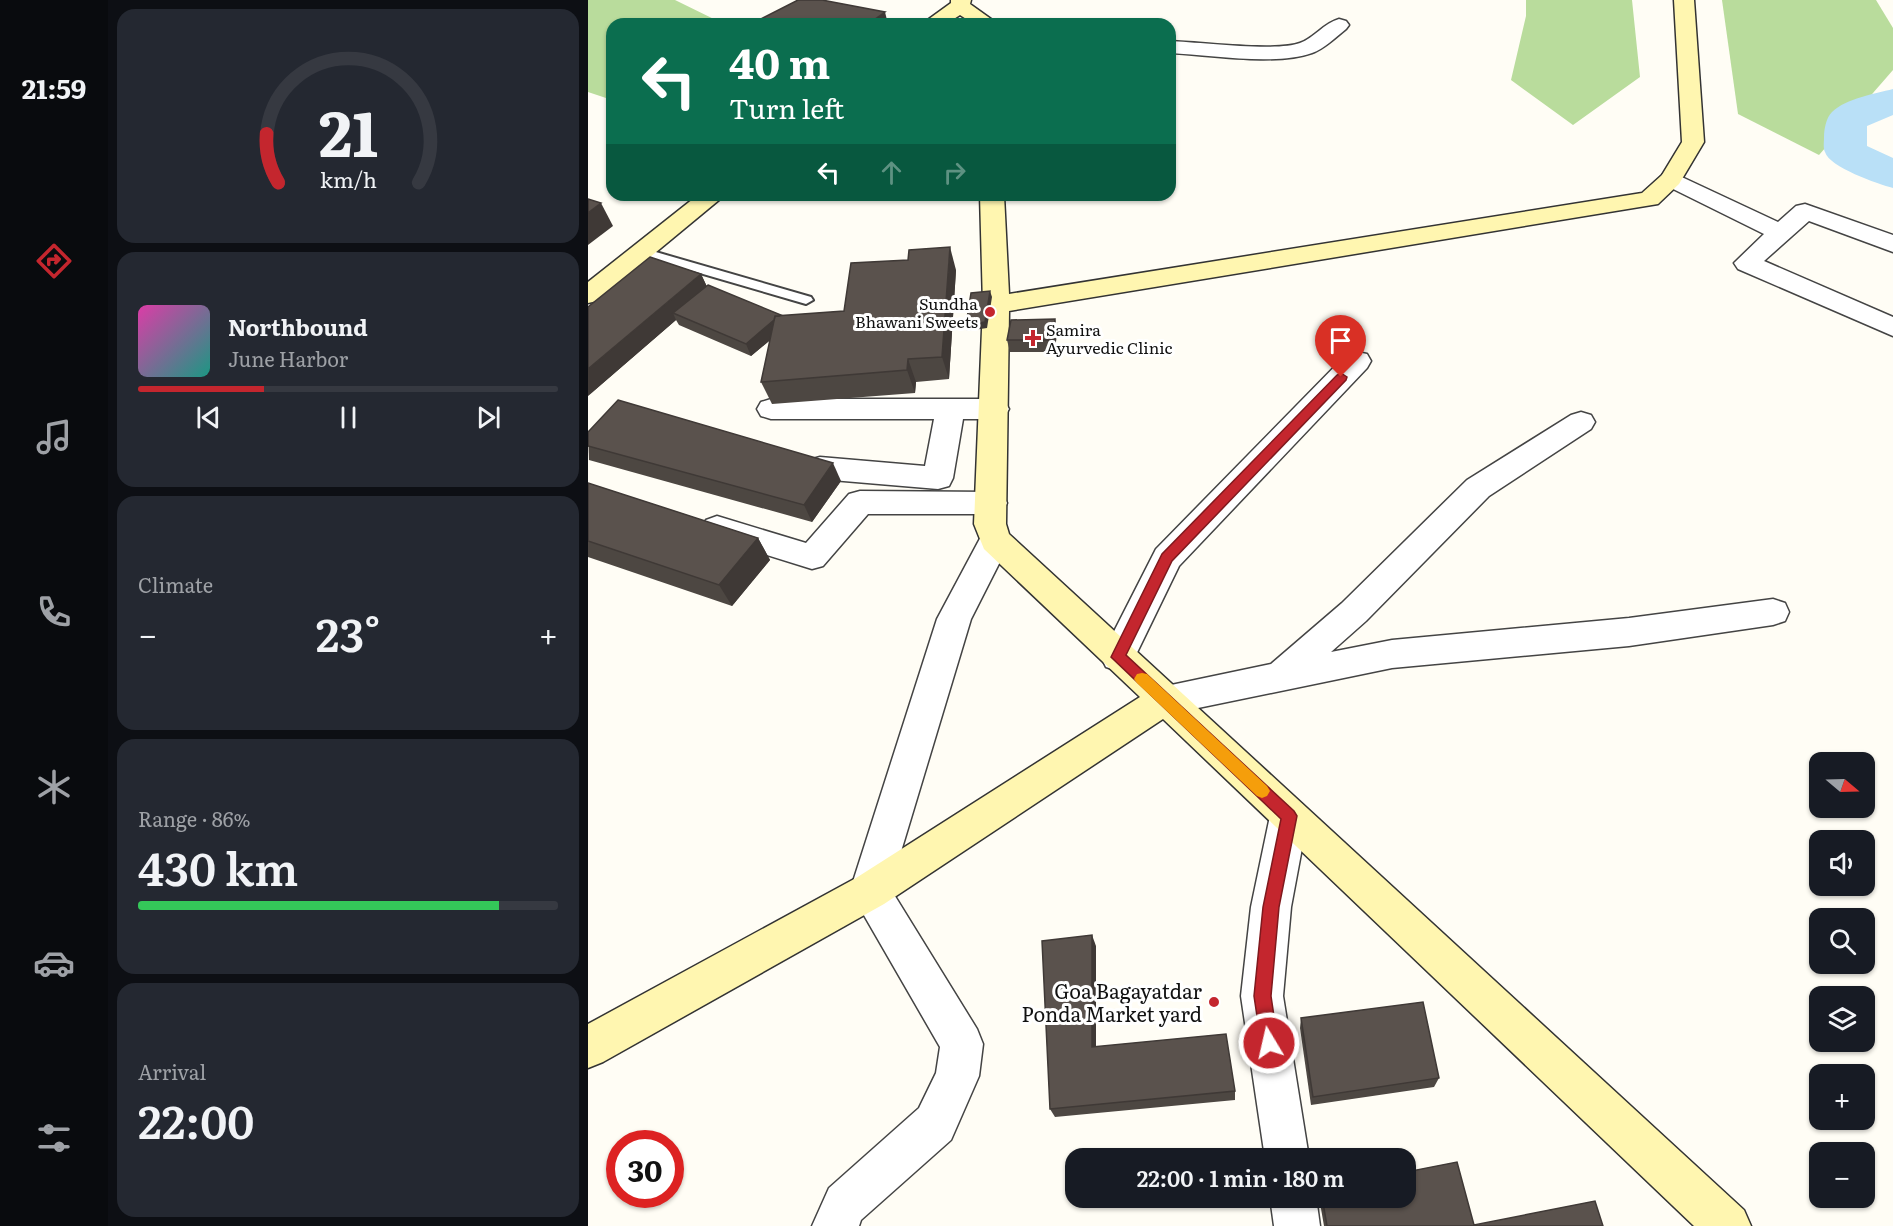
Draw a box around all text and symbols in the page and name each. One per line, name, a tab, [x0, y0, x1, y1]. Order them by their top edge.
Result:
text: 40 m	[729, 30, 830, 92]
icon: left	[630, 42, 708, 120]
text: 21:59	[22, 67, 86, 107]
text: 21	[318, 84, 378, 176]
text: Turn left	[729, 87, 844, 127]
icon: left	[812, 156, 845, 189]
icon: ahead	[875, 156, 908, 189]
icon: right	[938, 156, 971, 189]
text: km/h	[319, 164, 377, 196]
icon: directions	[33, 240, 75, 282]
place label: Sundha Bhawani Sweets	[855, 291, 978, 333]
marker: Sundha Bhawani Sweets	[983, 305, 997, 319]
text: Northbound	[228, 310, 368, 343]
pin	[1315, 315, 1366, 377]
place label: Samira Ayurvedic Clinic	[1046, 317, 1173, 359]
icon: arrive	[1324, 324, 1357, 357]
marker: Samira Ayurvedic Clinic	[1024, 329, 1042, 347]
text: June Harbor	[228, 343, 348, 373]
icon: previous	[192, 401, 225, 434]
icon: pause	[332, 401, 365, 434]
icon: next	[472, 401, 505, 434]
icon: music	[33, 416, 75, 458]
text: Climate	[138, 569, 213, 599]
icon: phone	[33, 591, 75, 633]
text: 23°	[316, 599, 380, 666]
text: −	[138, 608, 157, 657]
text: +	[539, 608, 558, 657]
north arrow	[1809, 752, 1875, 818]
map controls	[1809, 752, 1875, 1208]
icon: climate	[33, 766, 75, 808]
text: Range · 86%	[138, 803, 251, 833]
button: sound	[1809, 830, 1875, 896]
text: 430 km	[138, 833, 298, 900]
button: search	[1809, 908, 1875, 974]
icon: car	[33, 942, 75, 984]
place label: Goa Bagayatdar Ponda Market yard	[1022, 975, 1203, 1028]
button: layers	[1809, 986, 1875, 1052]
marker: Goa Bagayatdar Ponda Market yard	[1207, 995, 1221, 1009]
position arrow	[1237, 1011, 1301, 1075]
text: Arrival	[138, 1056, 206, 1086]
button: +	[1809, 1064, 1875, 1130]
text: 22:00	[138, 1086, 254, 1153]
icon: filters	[33, 1117, 75, 1159]
speed limit sign: 30	[606, 1130, 684, 1208]
button: −	[1809, 1142, 1875, 1208]
text: 22:00 · 1 min · 180 m	[1137, 1161, 1344, 1194]

